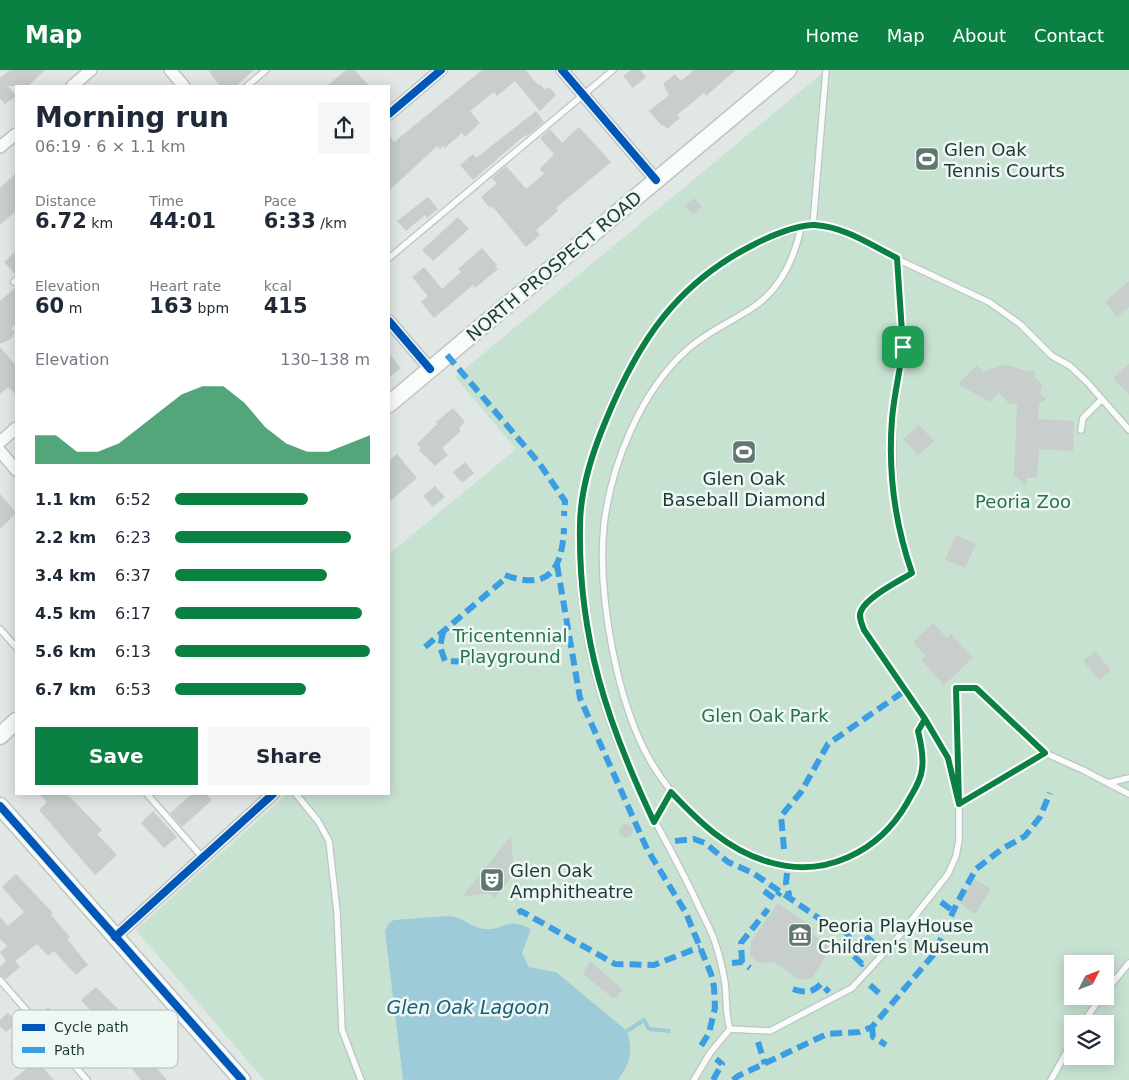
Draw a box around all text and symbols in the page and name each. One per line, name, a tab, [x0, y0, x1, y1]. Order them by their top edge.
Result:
text: Map	[25, 21, 82, 49]
text: Home	[806, 25, 859, 46]
text: Map	[887, 25, 925, 46]
text: About	[953, 25, 1006, 46]
text: Contact	[1034, 25, 1104, 46]
text: Morning run	[35, 101, 229, 134]
button: share	[318, 102, 370, 154]
text: 06:19 · 6 × 1.1 km	[35, 137, 186, 156]
place label: Glen Oak Tennis Courts	[943, 139, 1065, 181]
sports icon: Glen Oak Tennis Courts	[914, 146, 940, 172]
street label: NORTH PROSPECT ROAD	[462, 187, 646, 345]
text: Distance	[35, 193, 96, 209]
text: Time	[149, 193, 184, 209]
text: Pace	[264, 193, 296, 209]
text: 6.72	[35, 209, 87, 233]
text: 44:01	[149, 209, 216, 233]
text: 6:33	[264, 209, 316, 233]
text: km	[87, 215, 113, 231]
text: /km	[316, 215, 347, 231]
text: Elevation	[35, 278, 100, 294]
text: Heart rate	[149, 278, 221, 294]
text: kcal	[264, 278, 292, 294]
text: 60	[35, 294, 64, 318]
text: 163	[149, 294, 193, 318]
text: 415	[264, 294, 308, 318]
text: m	[64, 300, 82, 316]
text: bpm	[193, 300, 229, 316]
pin	[882, 326, 924, 368]
icon: arrive	[889, 333, 917, 361]
text: Elevation	[35, 350, 109, 369]
text: 130–138 m	[280, 350, 370, 369]
sports icon: Glen Oak Baseball Diamond	[731, 439, 757, 465]
place label: Glen Oak Baseball Diamond	[662, 468, 826, 510]
text: 1.1 km	[35, 490, 96, 509]
text: 6:52	[115, 490, 151, 509]
park label: Peoria Zoo	[975, 491, 1071, 512]
text: 2.2 km	[35, 528, 96, 547]
text: 6:23	[115, 528, 151, 547]
text: 3.4 km	[35, 566, 96, 585]
text: 6:37	[115, 566, 151, 585]
text: 4.5 km	[35, 604, 96, 623]
text: 6:17	[115, 604, 151, 623]
park label: Tricentennial Playground	[451, 625, 568, 667]
text: 5.6 km	[35, 642, 96, 661]
text: 6:13	[115, 642, 151, 661]
text: 6.7 km	[35, 680, 96, 699]
text: 6:53	[115, 680, 151, 699]
park label: Glen Oak Park	[701, 705, 829, 726]
button: Save	[35, 727, 198, 785]
button: Share	[208, 727, 370, 785]
place label: Glen Oak Amphitheatre	[510, 860, 633, 902]
theatre icon: Glen Oak Amphitheatre	[479, 867, 505, 893]
place label: Peoria PlayHouse Children's Museum	[818, 915, 989, 957]
museum icon: Peoria PlayHouse Children's Museum	[787, 922, 813, 948]
north arrow	[1064, 955, 1114, 1005]
map controls	[1064, 955, 1114, 1065]
water label: Glen Oak Lagoon	[387, 996, 550, 1018]
legend	[12, 1010, 178, 1068]
button: layers	[1064, 1015, 1114, 1065]
text: Cycle path	[54, 1019, 129, 1035]
text: Path	[54, 1042, 85, 1058]

